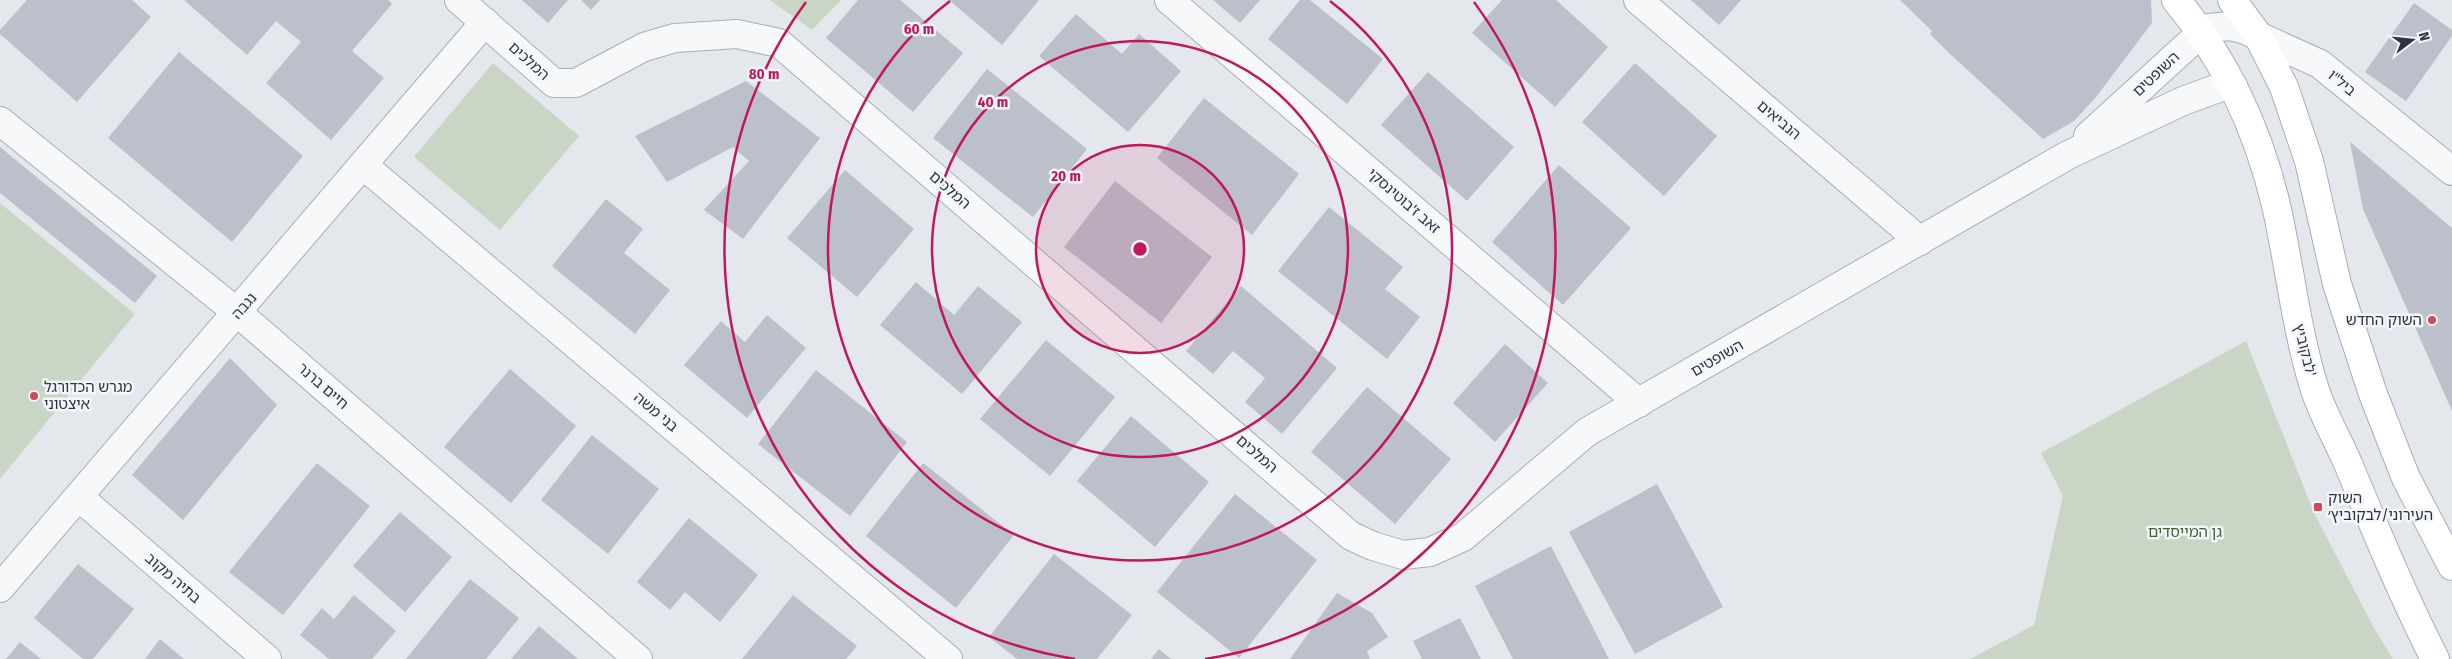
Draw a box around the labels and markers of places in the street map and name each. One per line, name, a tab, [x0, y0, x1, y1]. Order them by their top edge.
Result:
centre of rings	[1131, 240, 1149, 258]
place label: השוק החדש	[2346, 311, 2422, 329]
marker: השוק החדש	[2426, 314, 2438, 326]
place label: מגרש הכדורגל איצטוני	[44, 378, 133, 413]
marker: מגרש הכדורגל איצטוני	[28, 390, 40, 402]
place label: השוק העירוני/לבקוביץ׳	[2328, 489, 2433, 524]
marker: השוק העירוני/לבקוביץ׳	[2312, 501, 2324, 513]

